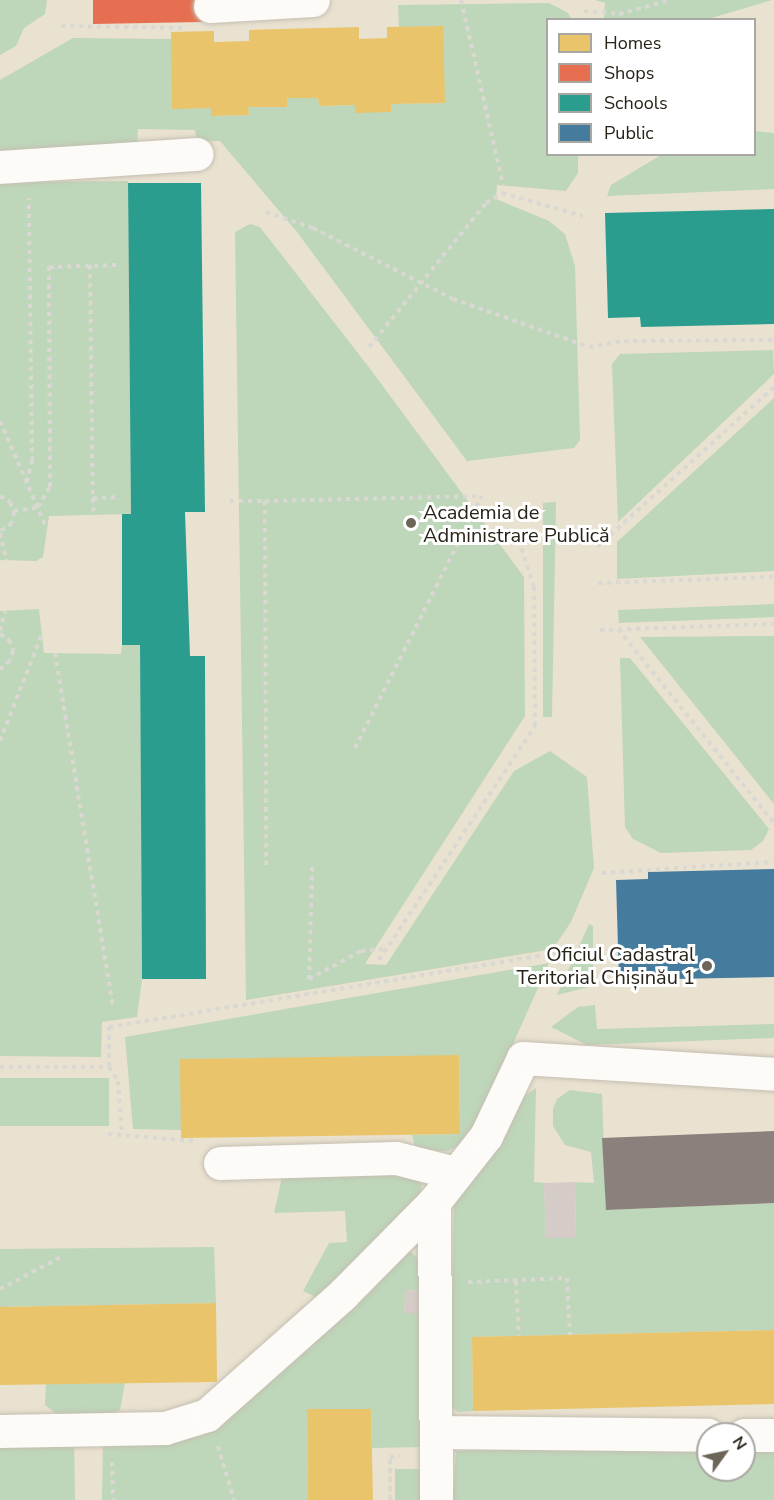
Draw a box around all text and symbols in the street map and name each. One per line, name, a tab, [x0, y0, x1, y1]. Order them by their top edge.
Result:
legend	[546, 18, 756, 156]
text: Homes	[604, 31, 661, 55]
text: Shops	[604, 61, 654, 85]
text: Schools	[604, 91, 668, 115]
text: Public	[604, 121, 654, 145]
place label: Academia de Administrare Publică	[423, 500, 610, 547]
marker: Academia de Administrare Publică	[404, 516, 418, 530]
place label: Oficiul Cadastral Teritorial Chișinău 1	[517, 942, 695, 989]
marker: Oficiul Cadastral Teritorial Chișinău 1	[700, 959, 714, 973]
north arrow	[696, 1422, 756, 1482]
text: N	[727, 1432, 752, 1454]

